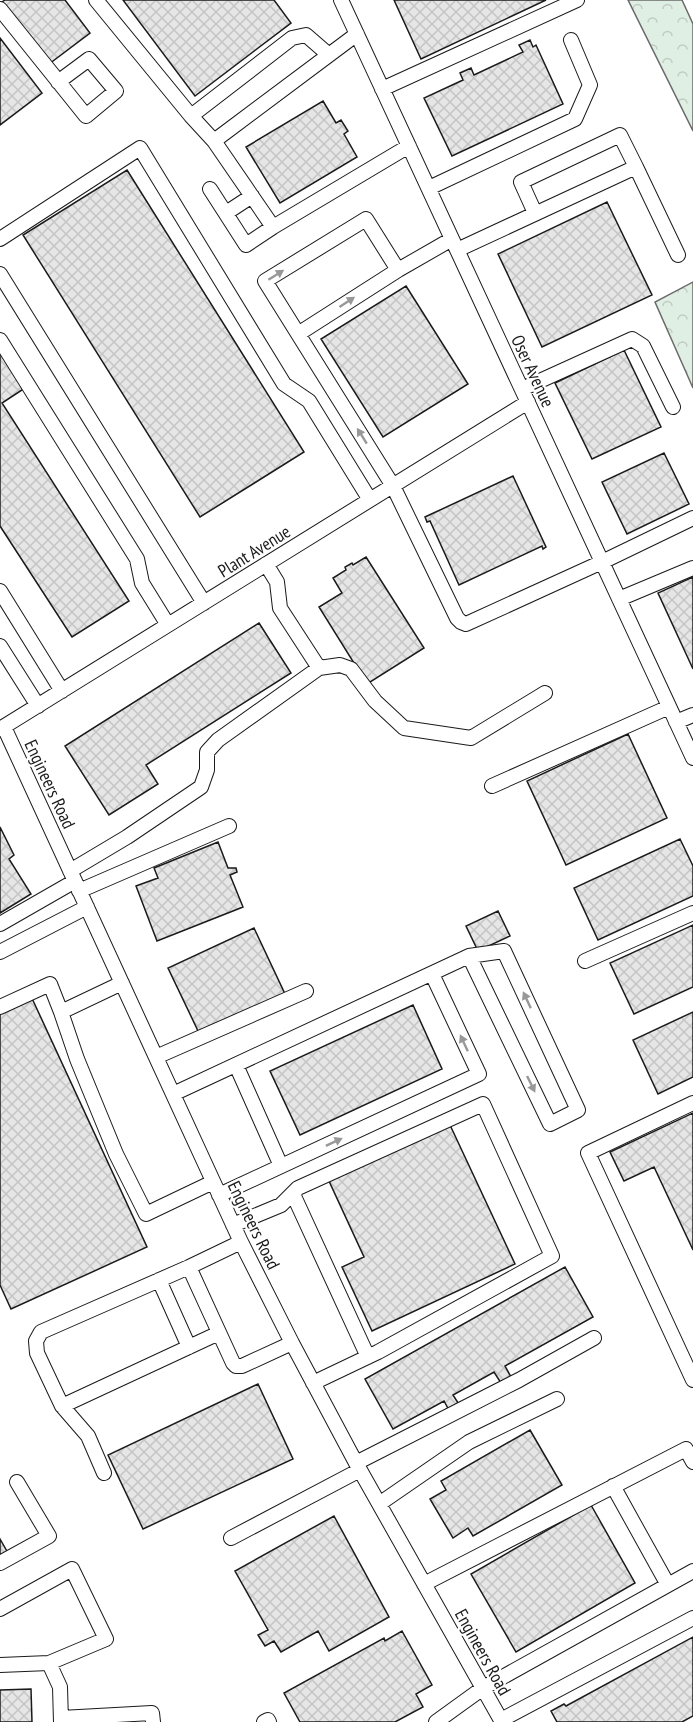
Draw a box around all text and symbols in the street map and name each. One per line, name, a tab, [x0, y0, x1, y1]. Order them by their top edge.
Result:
one-way arrow	[268, 269, 284, 280]
one-way arrow	[339, 296, 355, 308]
street label: Oser Avenue	[506, 331, 560, 411]
one-way arrow	[356, 428, 367, 445]
street label: Plant Avenue	[213, 520, 295, 582]
street label: Engineers Road	[19, 736, 81, 832]
one-way arrow	[522, 991, 531, 1008]
one-way arrow	[460, 1034, 469, 1051]
one-way arrow	[527, 1076, 536, 1093]
one-way arrow	[325, 1137, 342, 1146]
street label: Engineers Road	[223, 1177, 285, 1273]
street label: Engineers Road	[450, 1605, 516, 1699]

